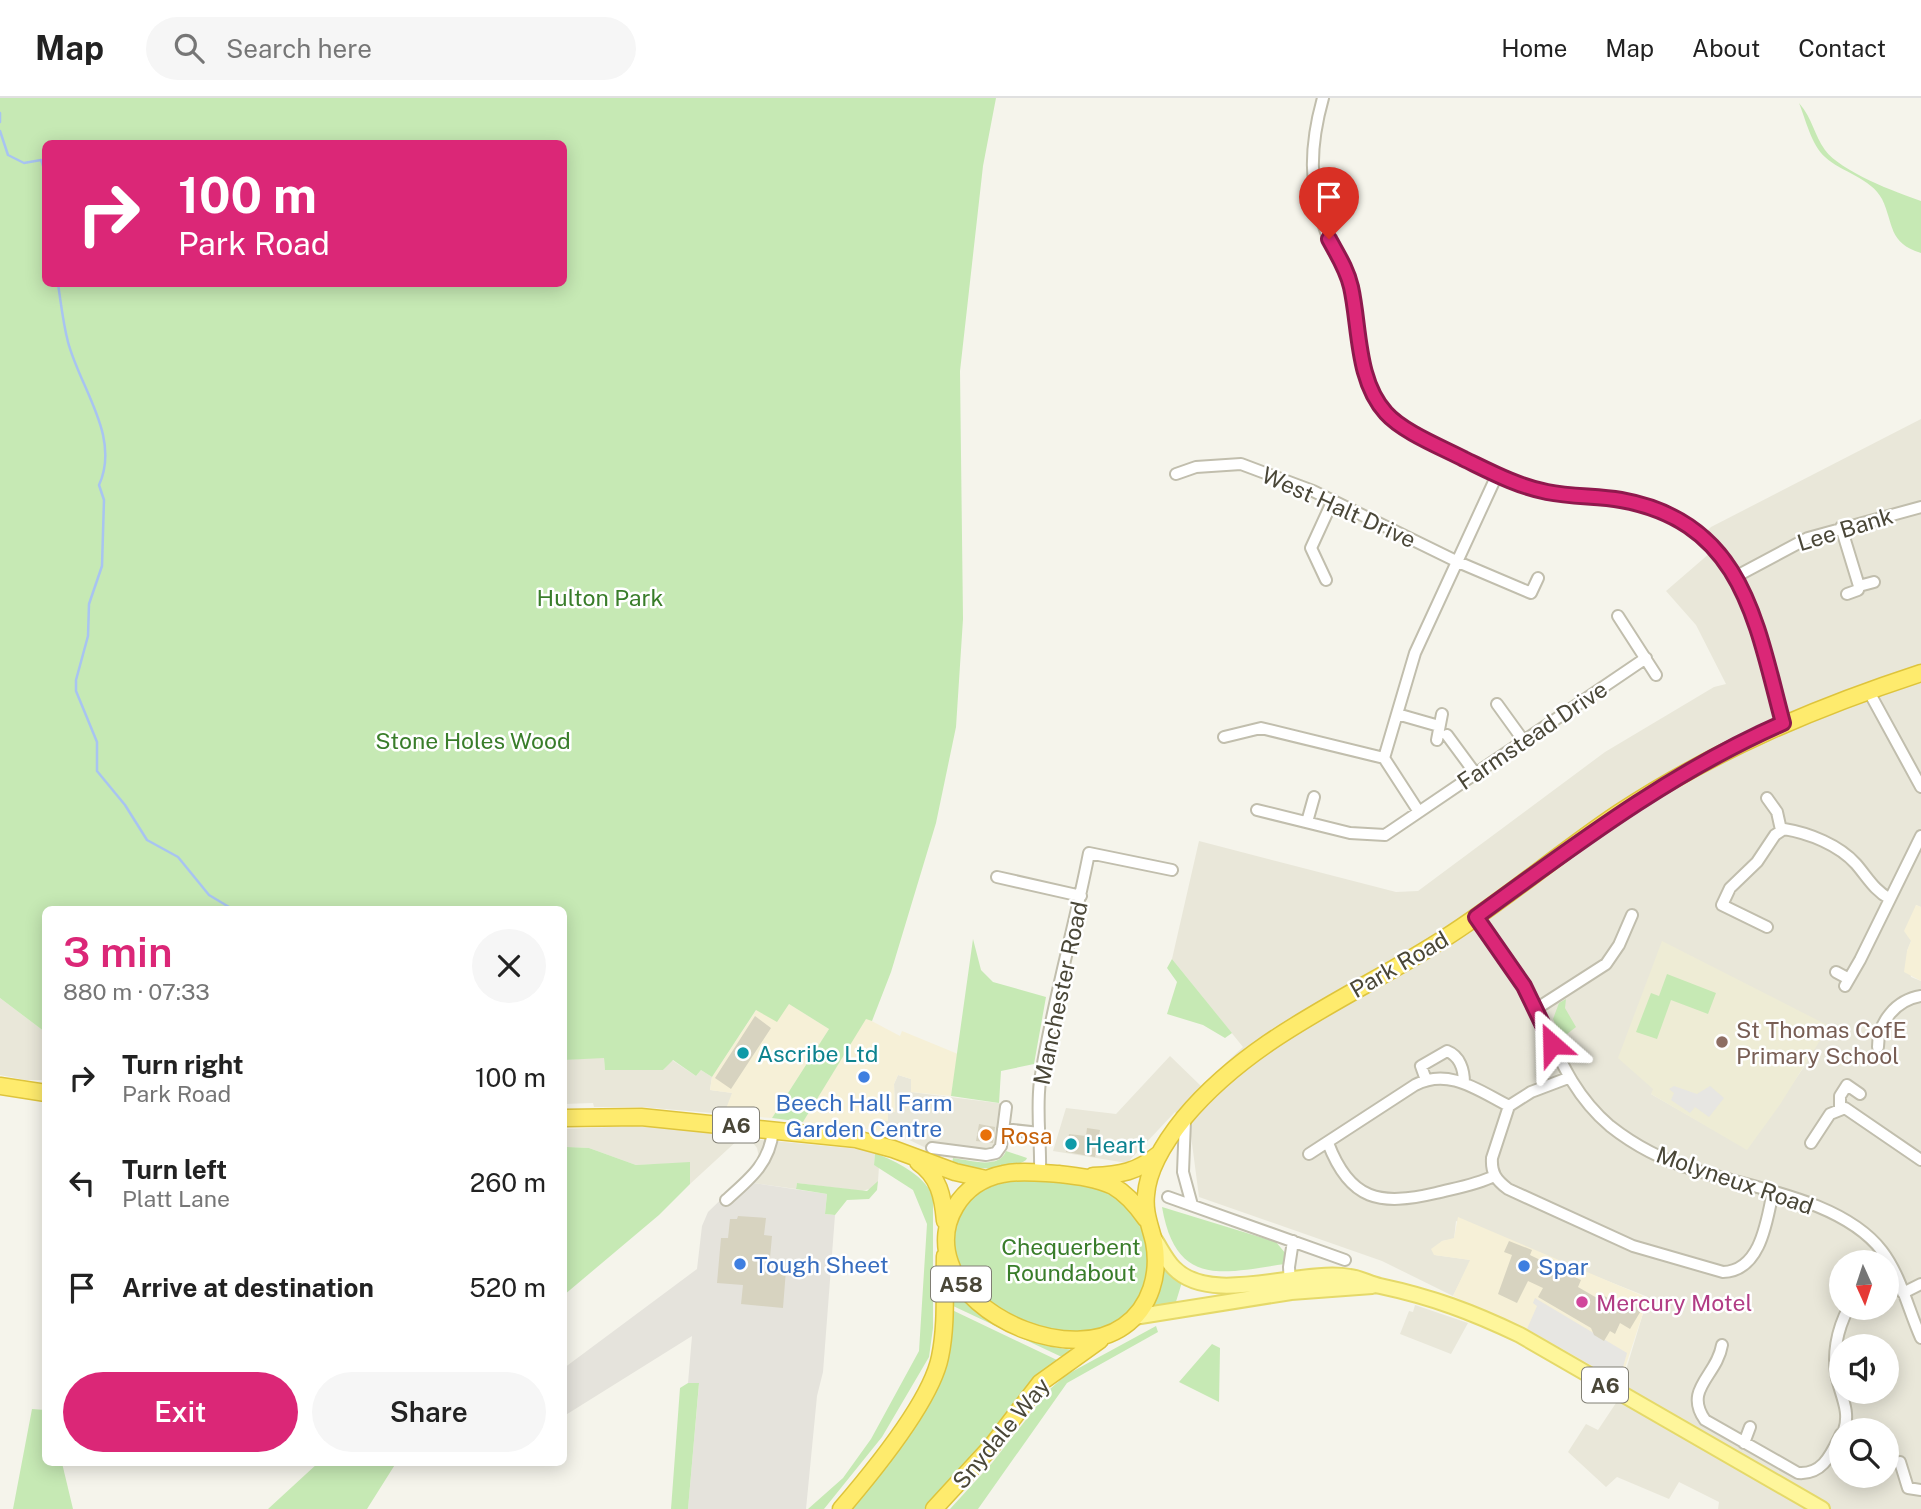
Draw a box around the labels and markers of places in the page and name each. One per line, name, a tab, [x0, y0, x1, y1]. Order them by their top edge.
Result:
pin	[1299, 167, 1359, 239]
place label: St Thomas CofE Primary School	[1736, 1016, 1907, 1069]
marker: St Thomas CofE Primary School	[1714, 1034, 1730, 1050]
place label: Ascribe Ltd	[757, 1040, 878, 1067]
marker: Ascribe Ltd	[735, 1045, 751, 1061]
marker: Beech Hall Farm Garden Centre	[856, 1069, 872, 1085]
place label: Beech Hall Farm Garden Centre	[775, 1089, 953, 1142]
place label: Rosa	[1000, 1122, 1053, 1149]
marker: Rosa	[978, 1127, 994, 1143]
place label: Heart	[1085, 1131, 1146, 1158]
marker: Heart	[1063, 1136, 1079, 1152]
place label: Tough Sheet	[754, 1251, 889, 1278]
place label: Spar	[1538, 1253, 1589, 1280]
marker: Tough Sheet	[732, 1256, 748, 1272]
marker: Spar	[1516, 1258, 1532, 1274]
place label: Mercury Motel	[1596, 1289, 1752, 1316]
marker: Mercury Motel	[1574, 1294, 1590, 1310]

